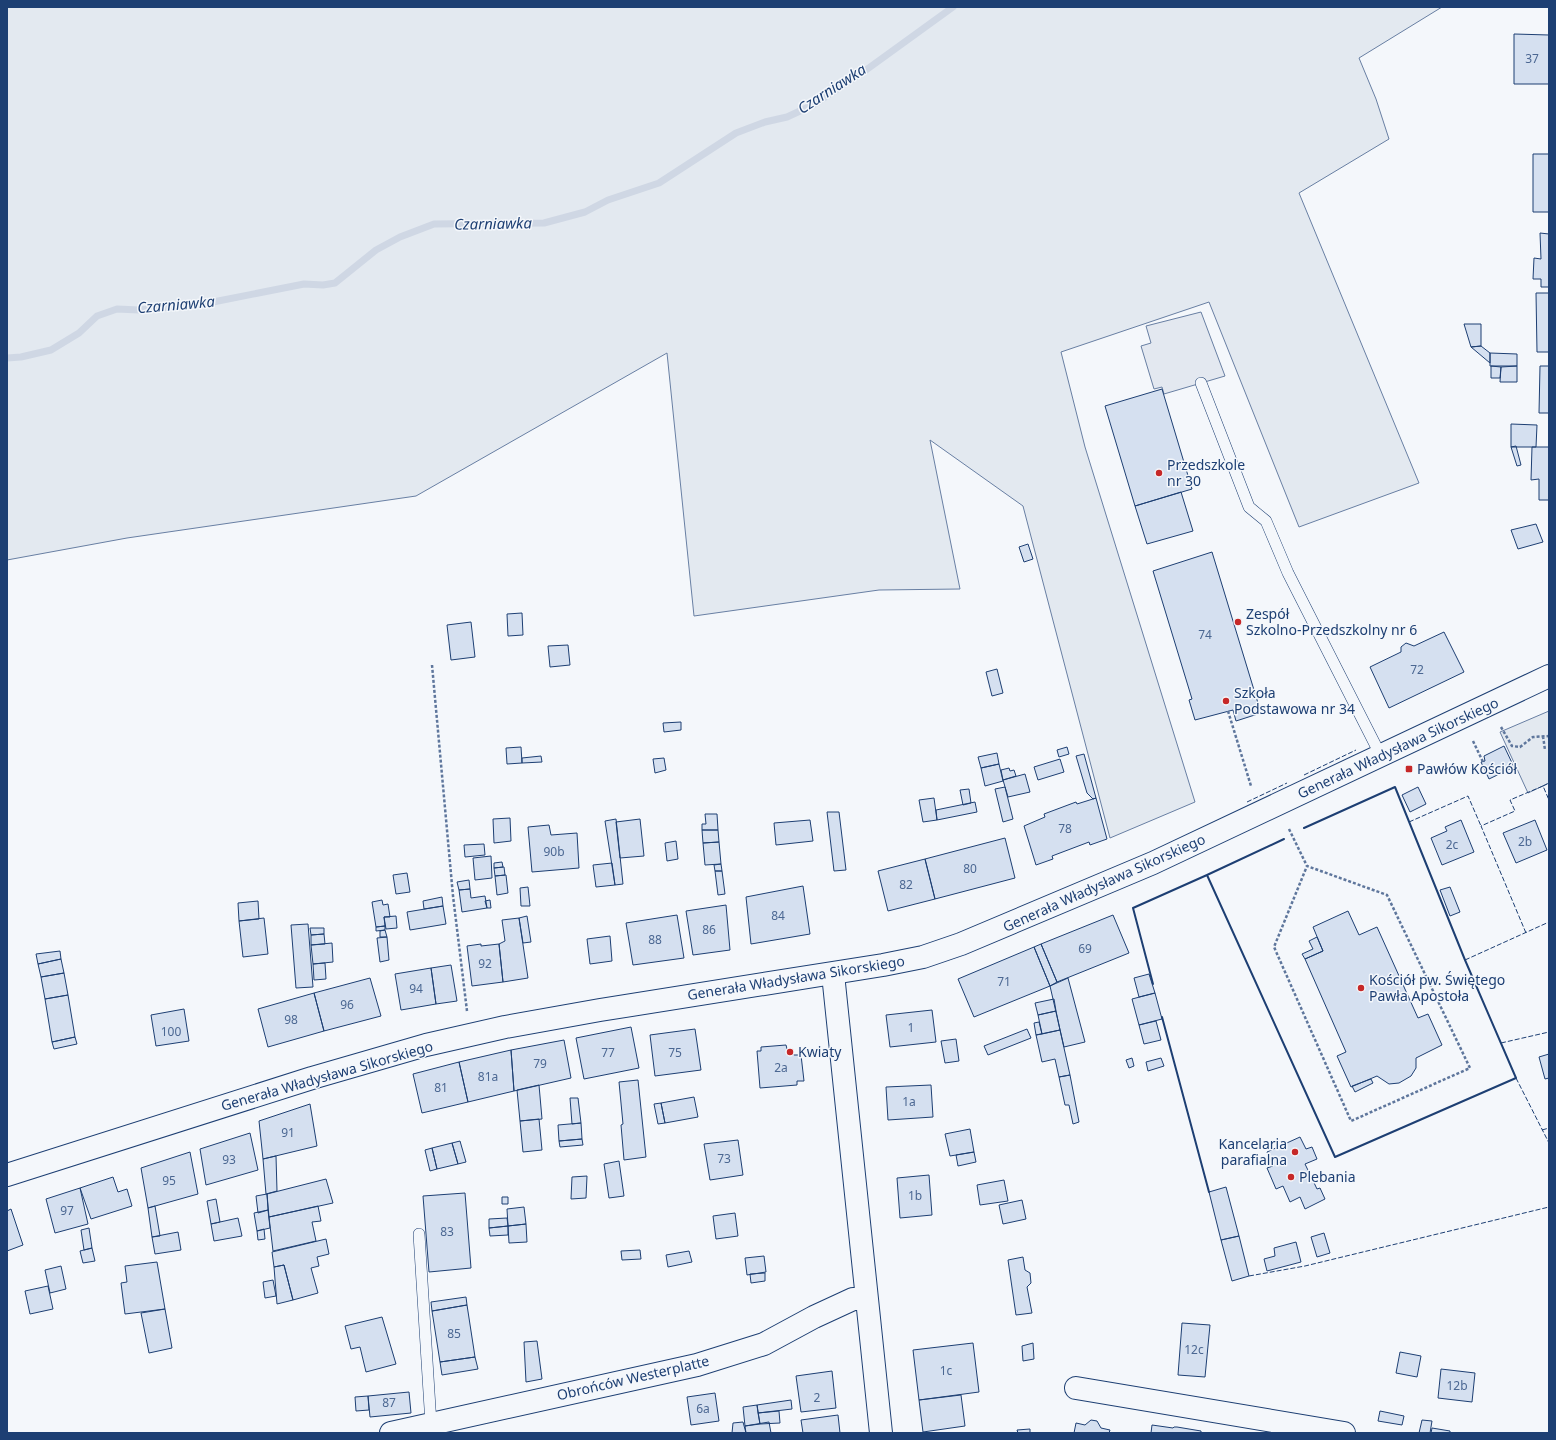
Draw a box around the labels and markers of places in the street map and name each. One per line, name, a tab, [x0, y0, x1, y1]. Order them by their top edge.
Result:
place label: Przedszkole nr 30	[1167, 455, 1245, 490]
marker: Przedszkole nr 30	[1154, 468, 1164, 478]
place label: Zespół Szkolno-Przedszkolny nr 6	[1246, 604, 1417, 639]
marker: Zespół Szkolno-Przedszkolny nr 6	[1233, 617, 1243, 627]
place label: Szkoła Podstawowa nr 34	[1234, 683, 1355, 718]
marker: Szkoła Podstawowa nr 34	[1221, 696, 1231, 706]
place label: Pawłów Kościół	[1417, 759, 1517, 778]
marker: Pawłów Kościół	[1404, 764, 1414, 774]
place label: Kościół pw. Świętego Pawła Apostoła	[1369, 970, 1505, 1005]
marker: Kościół pw. Świętego Pawła Apostoła	[1356, 983, 1366, 993]
place label: Kwiaty	[798, 1042, 842, 1061]
marker: Kwiaty	[785, 1047, 795, 1057]
place label: Kancelaria parafialna	[1218, 1134, 1287, 1169]
marker: Kancelaria parafialna	[1290, 1147, 1300, 1157]
place label: Plebania	[1299, 1167, 1356, 1186]
marker: Plebania	[1286, 1172, 1296, 1182]

